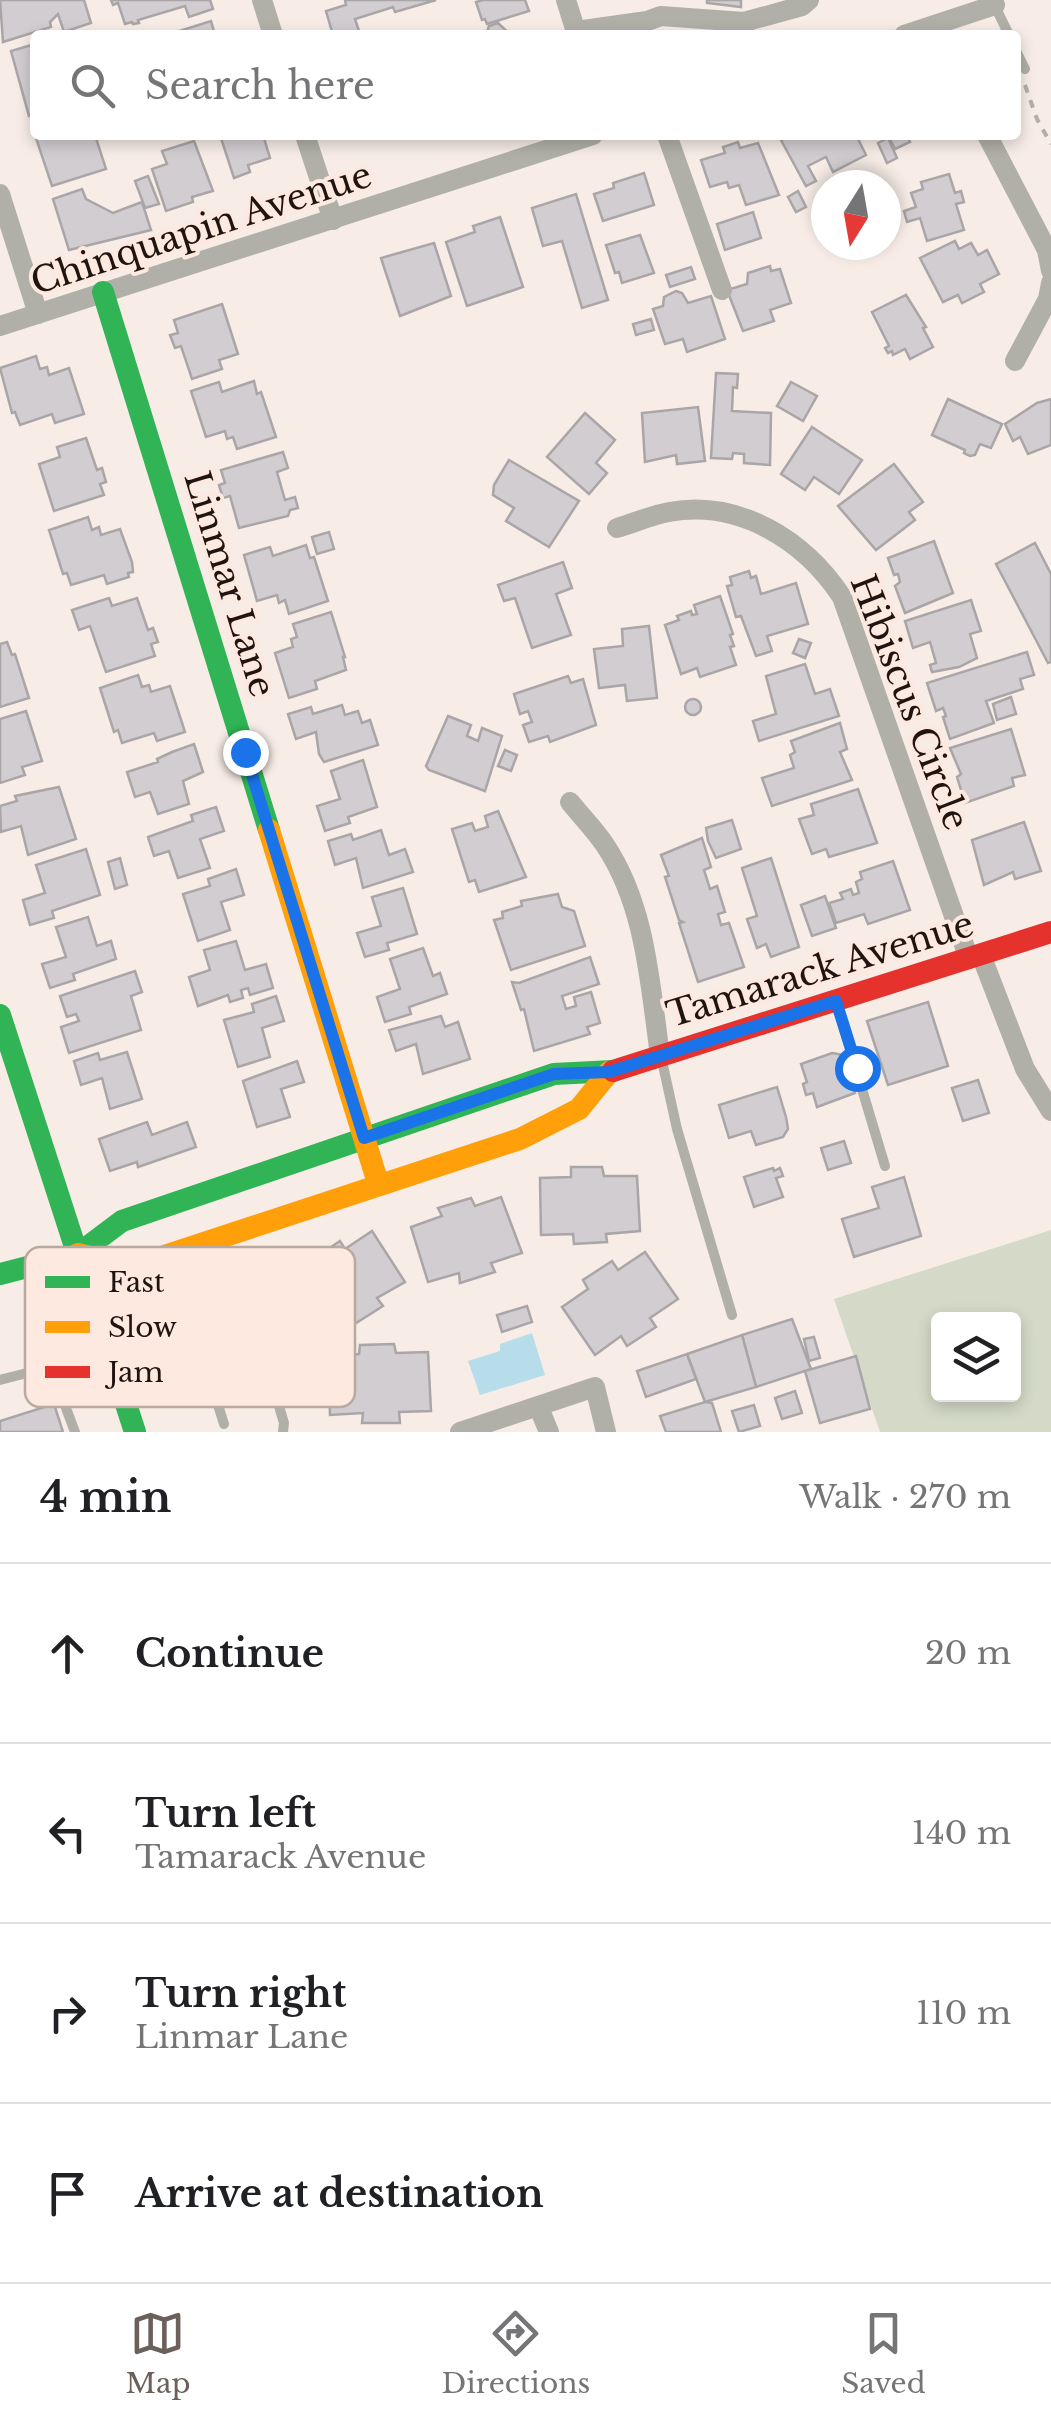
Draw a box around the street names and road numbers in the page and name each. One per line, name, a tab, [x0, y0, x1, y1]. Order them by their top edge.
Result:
street label: Chinquapin Avenue	[25, 153, 377, 303]
street label: Linmar Lane	[175, 466, 285, 702]
street label: Hibiscus Circle	[842, 568, 978, 836]
street label: Tamarack Avenue	[661, 902, 979, 1036]

